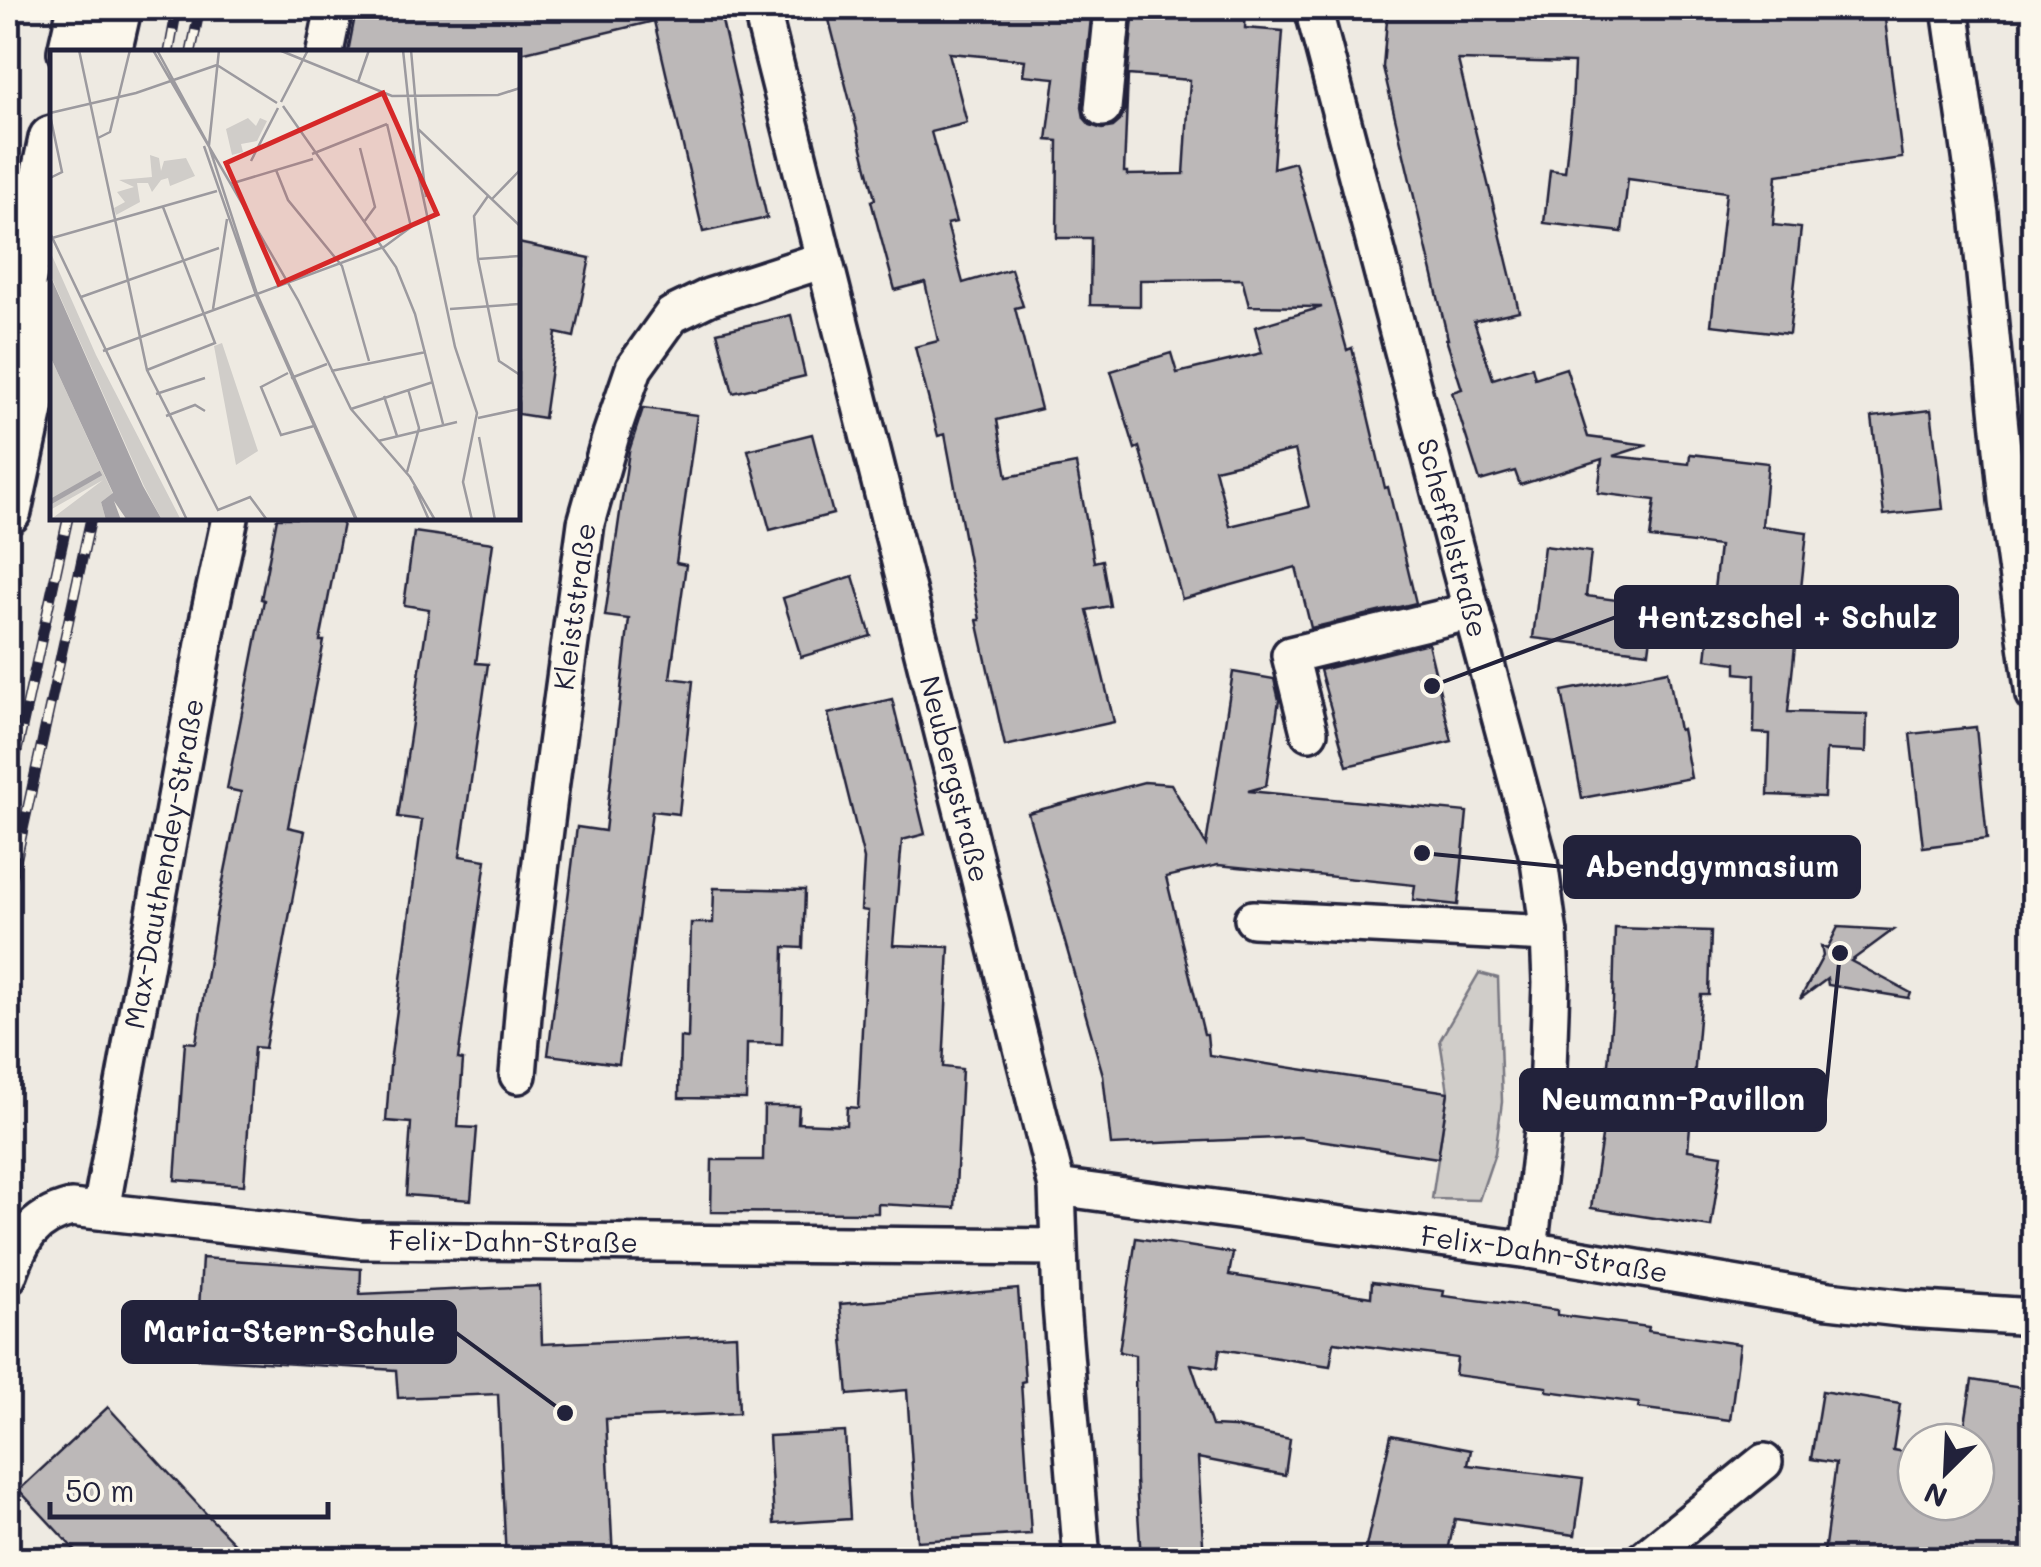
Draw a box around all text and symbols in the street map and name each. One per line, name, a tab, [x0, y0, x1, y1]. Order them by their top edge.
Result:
inset map	[50, 50, 520, 520]
street label: Scheffelstraße	[1410, 435, 1497, 641]
street label: Kleiststraße	[545, 520, 603, 692]
callout: Hentzschel + Schulz	[1616, 587, 1957, 647]
text: Hentzschel + Schulz	[1637, 596, 1937, 636]
street label: Neubergstraße	[912, 672, 999, 886]
street label: Max-Dauthendey-Straße	[115, 695, 211, 1032]
callout: Abendgymnasium	[1565, 837, 1859, 897]
text: Abendgymnasium	[1585, 845, 1839, 885]
callout: Neumann-Pavillon	[1521, 1070, 1825, 1130]
text: Neumann-Pavillon	[1541, 1078, 1805, 1118]
street label: Felix-Dahn-Straße	[1419, 1217, 1671, 1290]
street label: Felix-Dahn-Straße	[388, 1221, 638, 1260]
callout: Maria-Stern-Schule	[123, 1302, 455, 1362]
text: Maria-Stern-Schule	[143, 1310, 435, 1350]
north arrow	[1896, 1422, 1996, 1522]
scale bar	[50, 1457, 328, 1519]
text: 50 m	[65, 1470, 135, 1510]
text: N	[1918, 1475, 1952, 1517]

